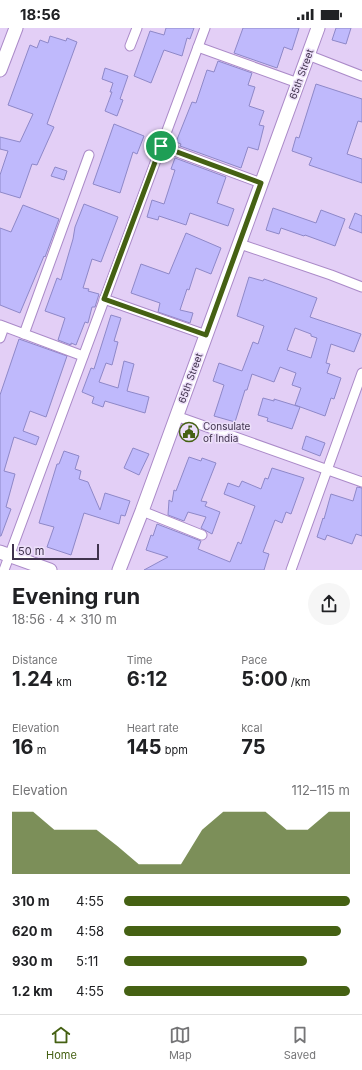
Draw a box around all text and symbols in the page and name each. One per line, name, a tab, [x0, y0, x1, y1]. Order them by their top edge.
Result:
text: 18:56	[20, 5, 61, 24]
street label: 65th Street	[286, 47, 316, 101]
pin	[144, 129, 178, 163]
icon: arrive	[150, 135, 172, 157]
street label: 65th Street	[175, 351, 205, 405]
place label: Consulate of India	[203, 420, 251, 444]
public building icon: Consulate of India	[178, 421, 200, 443]
scale bar	[12, 542, 99, 561]
text: 50 m	[18, 544, 44, 558]
text: Evening run	[12, 583, 140, 609]
button: share	[308, 583, 350, 625]
text: 18:56 · 4 × 310 m	[12, 611, 117, 627]
text: Distance	[12, 653, 57, 667]
text: Time	[127, 653, 152, 667]
text: Pace	[241, 653, 267, 667]
text: 1.24	[12, 667, 53, 691]
text: 6:12	[127, 667, 168, 691]
text: 5:00	[241, 667, 288, 691]
text: km	[53, 675, 72, 689]
text: /km	[288, 675, 311, 689]
text: Elevation	[12, 721, 59, 735]
text: Heart rate	[127, 721, 179, 735]
text: kcal	[241, 721, 262, 735]
text: 16	[12, 735, 34, 759]
text: 145	[127, 735, 162, 759]
text: 75	[241, 735, 266, 759]
text: m	[34, 743, 46, 757]
text: bpm	[162, 743, 188, 757]
text: Elevation	[12, 782, 68, 798]
text: 112–115 m	[291, 782, 350, 798]
text: 310 m	[12, 893, 50, 909]
text: 4:55	[76, 893, 104, 909]
text: 620 m	[12, 923, 52, 939]
text: 4:58	[76, 923, 104, 939]
text: 930 m	[12, 953, 53, 969]
text: 5:11	[76, 953, 98, 969]
text: 1.2 km	[12, 983, 53, 999]
text: 4:55	[76, 983, 104, 999]
tab: Home	[46, 1024, 77, 1062]
tab: Map	[169, 1024, 192, 1062]
tab: Saved	[284, 1024, 316, 1062]

